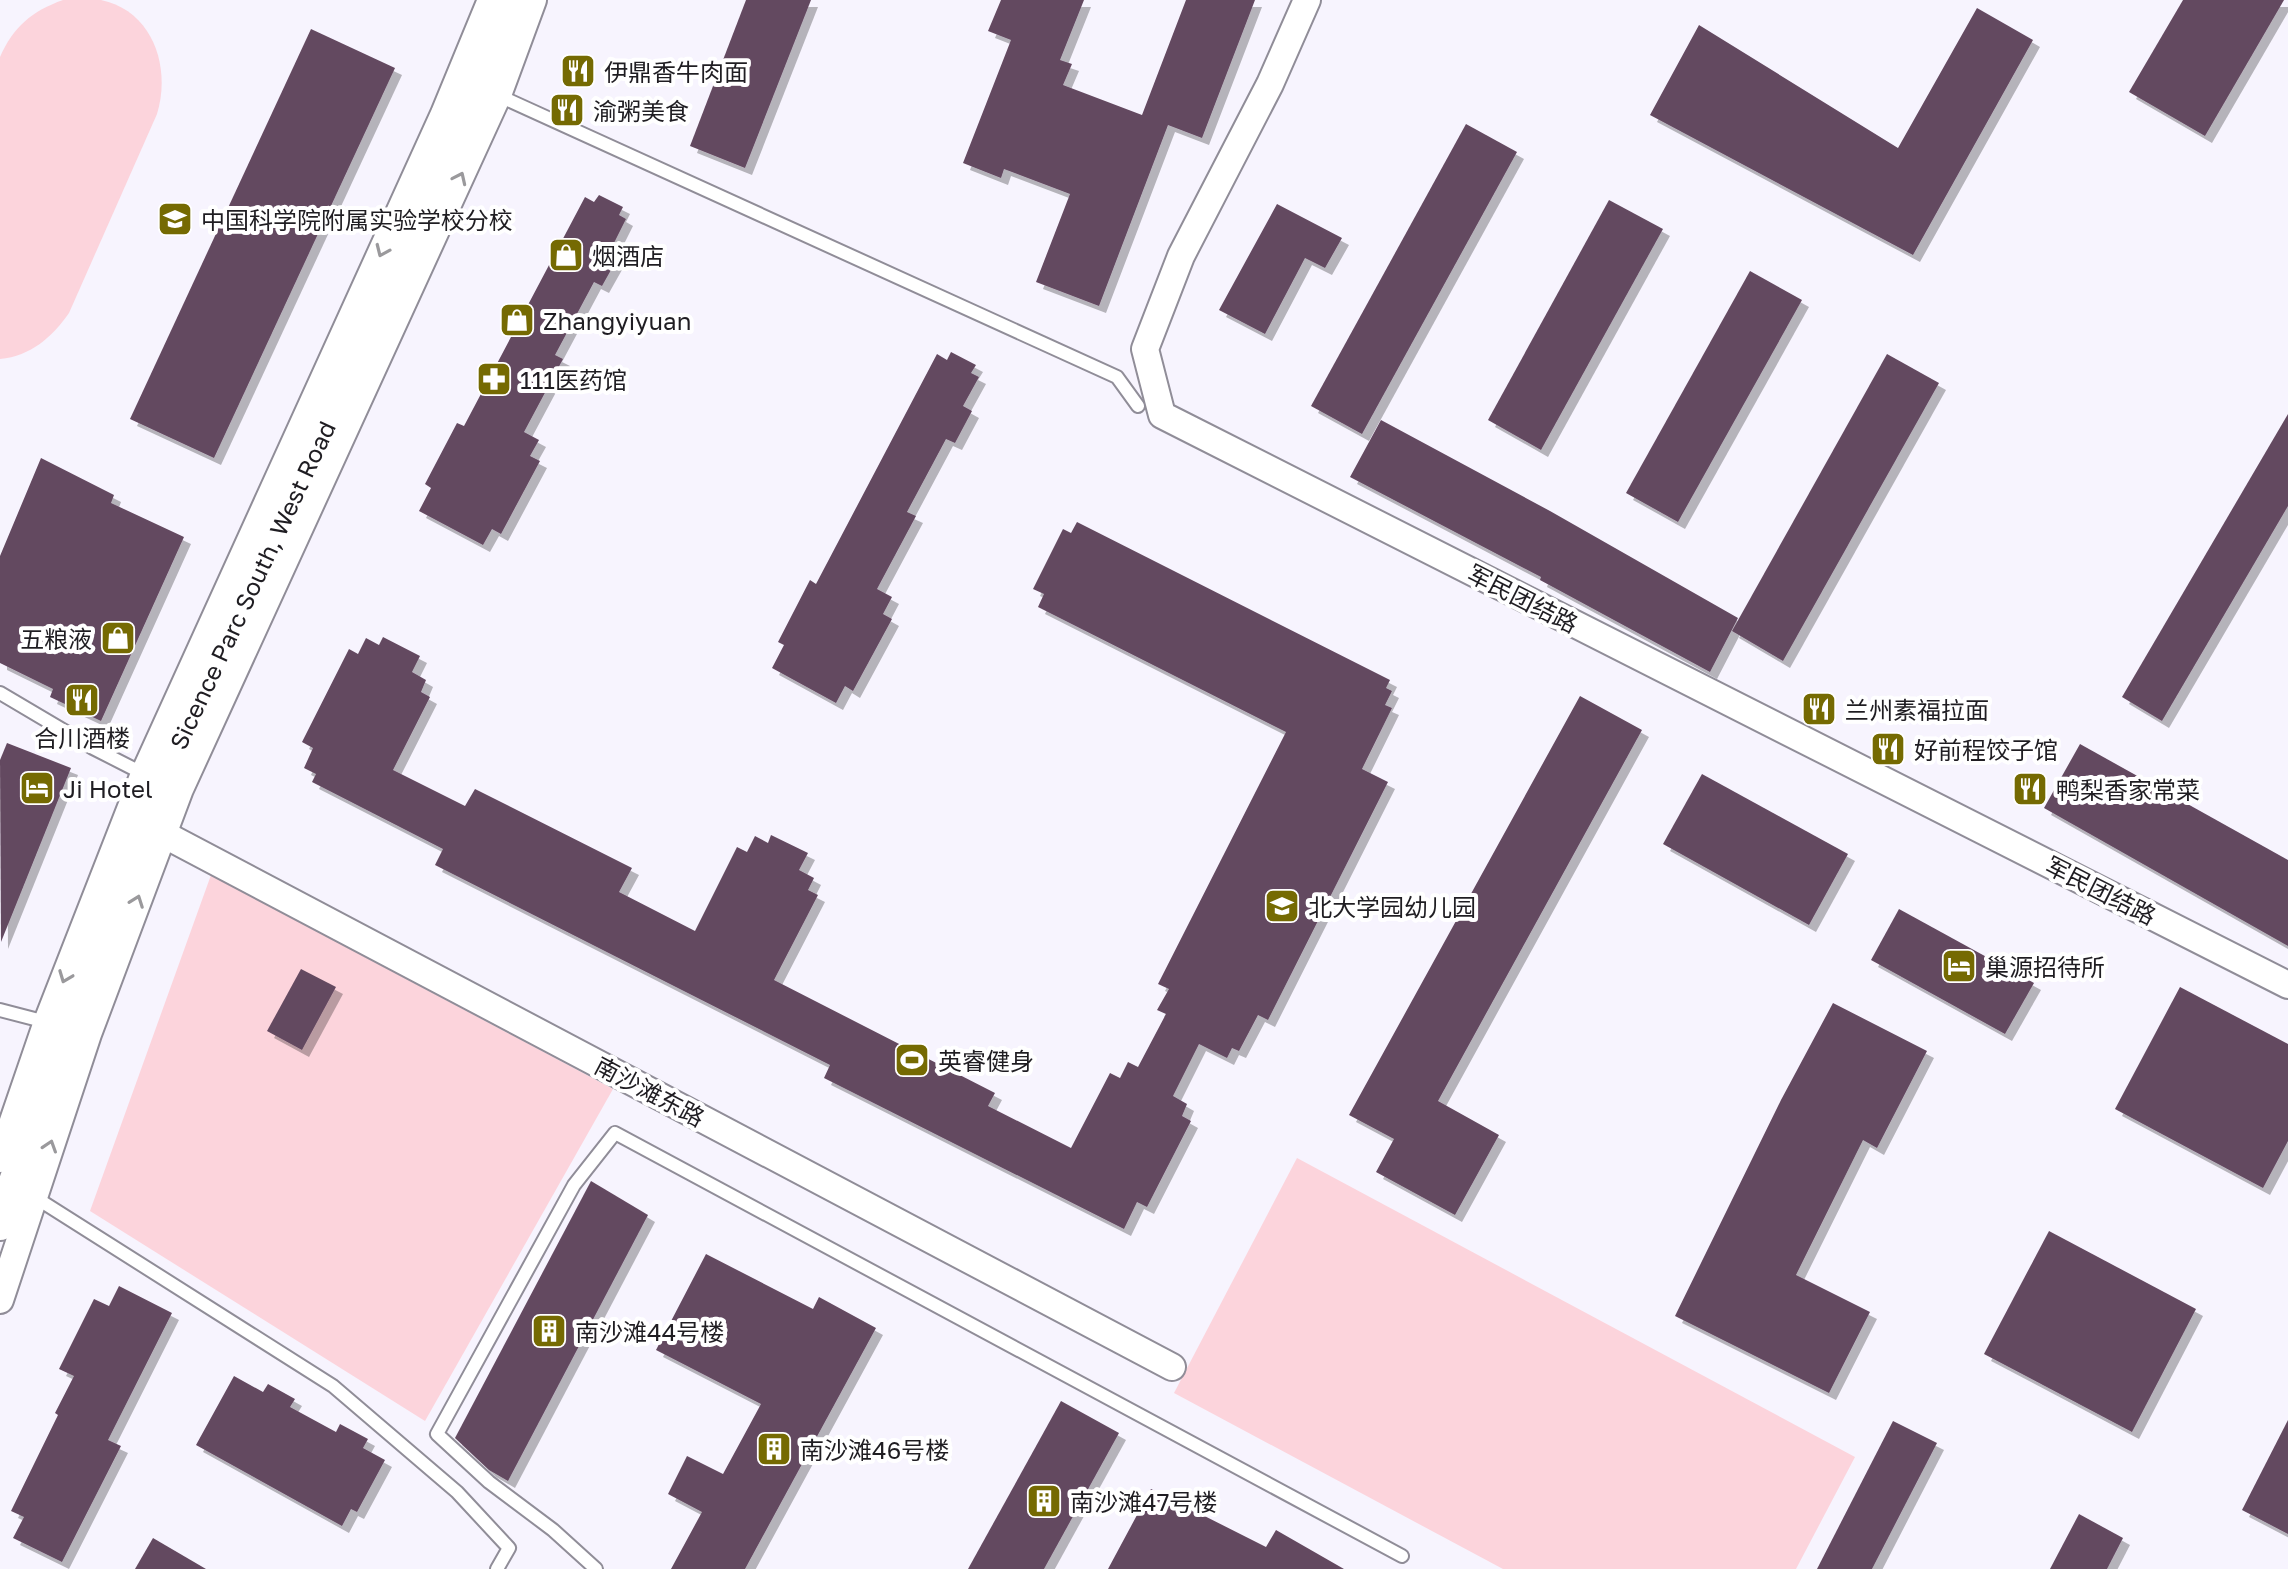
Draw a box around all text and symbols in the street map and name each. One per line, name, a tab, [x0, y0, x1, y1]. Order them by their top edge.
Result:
restaurant icon: 伊鼎香牛肉面	[559, 52, 597, 90]
place label: 伊鼎香牛肉面	[604, 57, 748, 86]
restaurant icon: 渝粥美食	[548, 91, 586, 129]
place label: 渝粥美食	[593, 96, 689, 125]
one-way arrow	[450, 172, 466, 186]
school or university icon: 中国科学院附属实验学校分校	[156, 200, 194, 238]
place label: 中国科学院附属实验学校分校	[201, 205, 513, 234]
shop icon: 烟酒店	[547, 236, 585, 274]
place label: 烟酒店	[592, 241, 664, 270]
one-way arrow	[376, 243, 392, 257]
shop icon: Zhangyiyuan	[498, 301, 536, 339]
place label: Zhangyiyuan	[543, 306, 691, 335]
pharmacy icon: 111医药馆	[475, 360, 513, 398]
place label: 111医药馆	[520, 365, 627, 394]
street label: Sicence Parc South, West Road	[163, 416, 341, 754]
street label: 军民团结路	[1463, 558, 1583, 638]
shop icon: 五粮液	[99, 619, 137, 657]
place label: 五粮液	[20, 624, 92, 653]
restaurant icon: 合川酒楼	[63, 681, 101, 719]
restaurant icon: 兰州素福拉面	[1800, 690, 1838, 728]
place label: 兰州素福拉面	[1845, 695, 1989, 724]
place label: 合川酒楼	[34, 723, 130, 752]
restaurant icon: 好前程饺子馆	[1869, 730, 1907, 768]
place label: 好前程饺子馆	[1914, 735, 2058, 764]
hotel icon: Ji Hotel	[18, 769, 56, 807]
restaurant icon: 鸭梨香家常菜	[2011, 770, 2049, 808]
place label: Ji Hotel	[63, 774, 153, 803]
place label: 鸭梨香家常菜	[2056, 775, 2200, 804]
street label: 军民团结路	[2041, 850, 2161, 930]
school or university icon: 北大学园幼儿园	[1263, 887, 1301, 925]
place label: 北大学园幼儿园	[1308, 892, 1476, 921]
one-way arrow	[128, 895, 144, 909]
hotel icon: 巢源招待所	[1940, 947, 1978, 985]
place label: 巢源招待所	[1985, 952, 2105, 981]
one-way arrow	[58, 969, 75, 983]
sports icon: 英睿健身	[893, 1041, 931, 1079]
place label: 英睿健身	[938, 1046, 1034, 1075]
street label: 南沙滩东路	[590, 1050, 710, 1132]
one-way arrow	[41, 1140, 57, 1154]
building icon: 南沙滩44号楼	[530, 1312, 568, 1350]
place label: 南沙滩44号楼	[575, 1317, 724, 1346]
building icon: 南沙滩46号楼	[755, 1430, 793, 1468]
place label: 南沙滩46号楼	[800, 1435, 949, 1464]
building icon: 南沙滩47号楼	[1025, 1482, 1063, 1520]
place label: 南沙滩47号楼	[1070, 1487, 1217, 1516]

